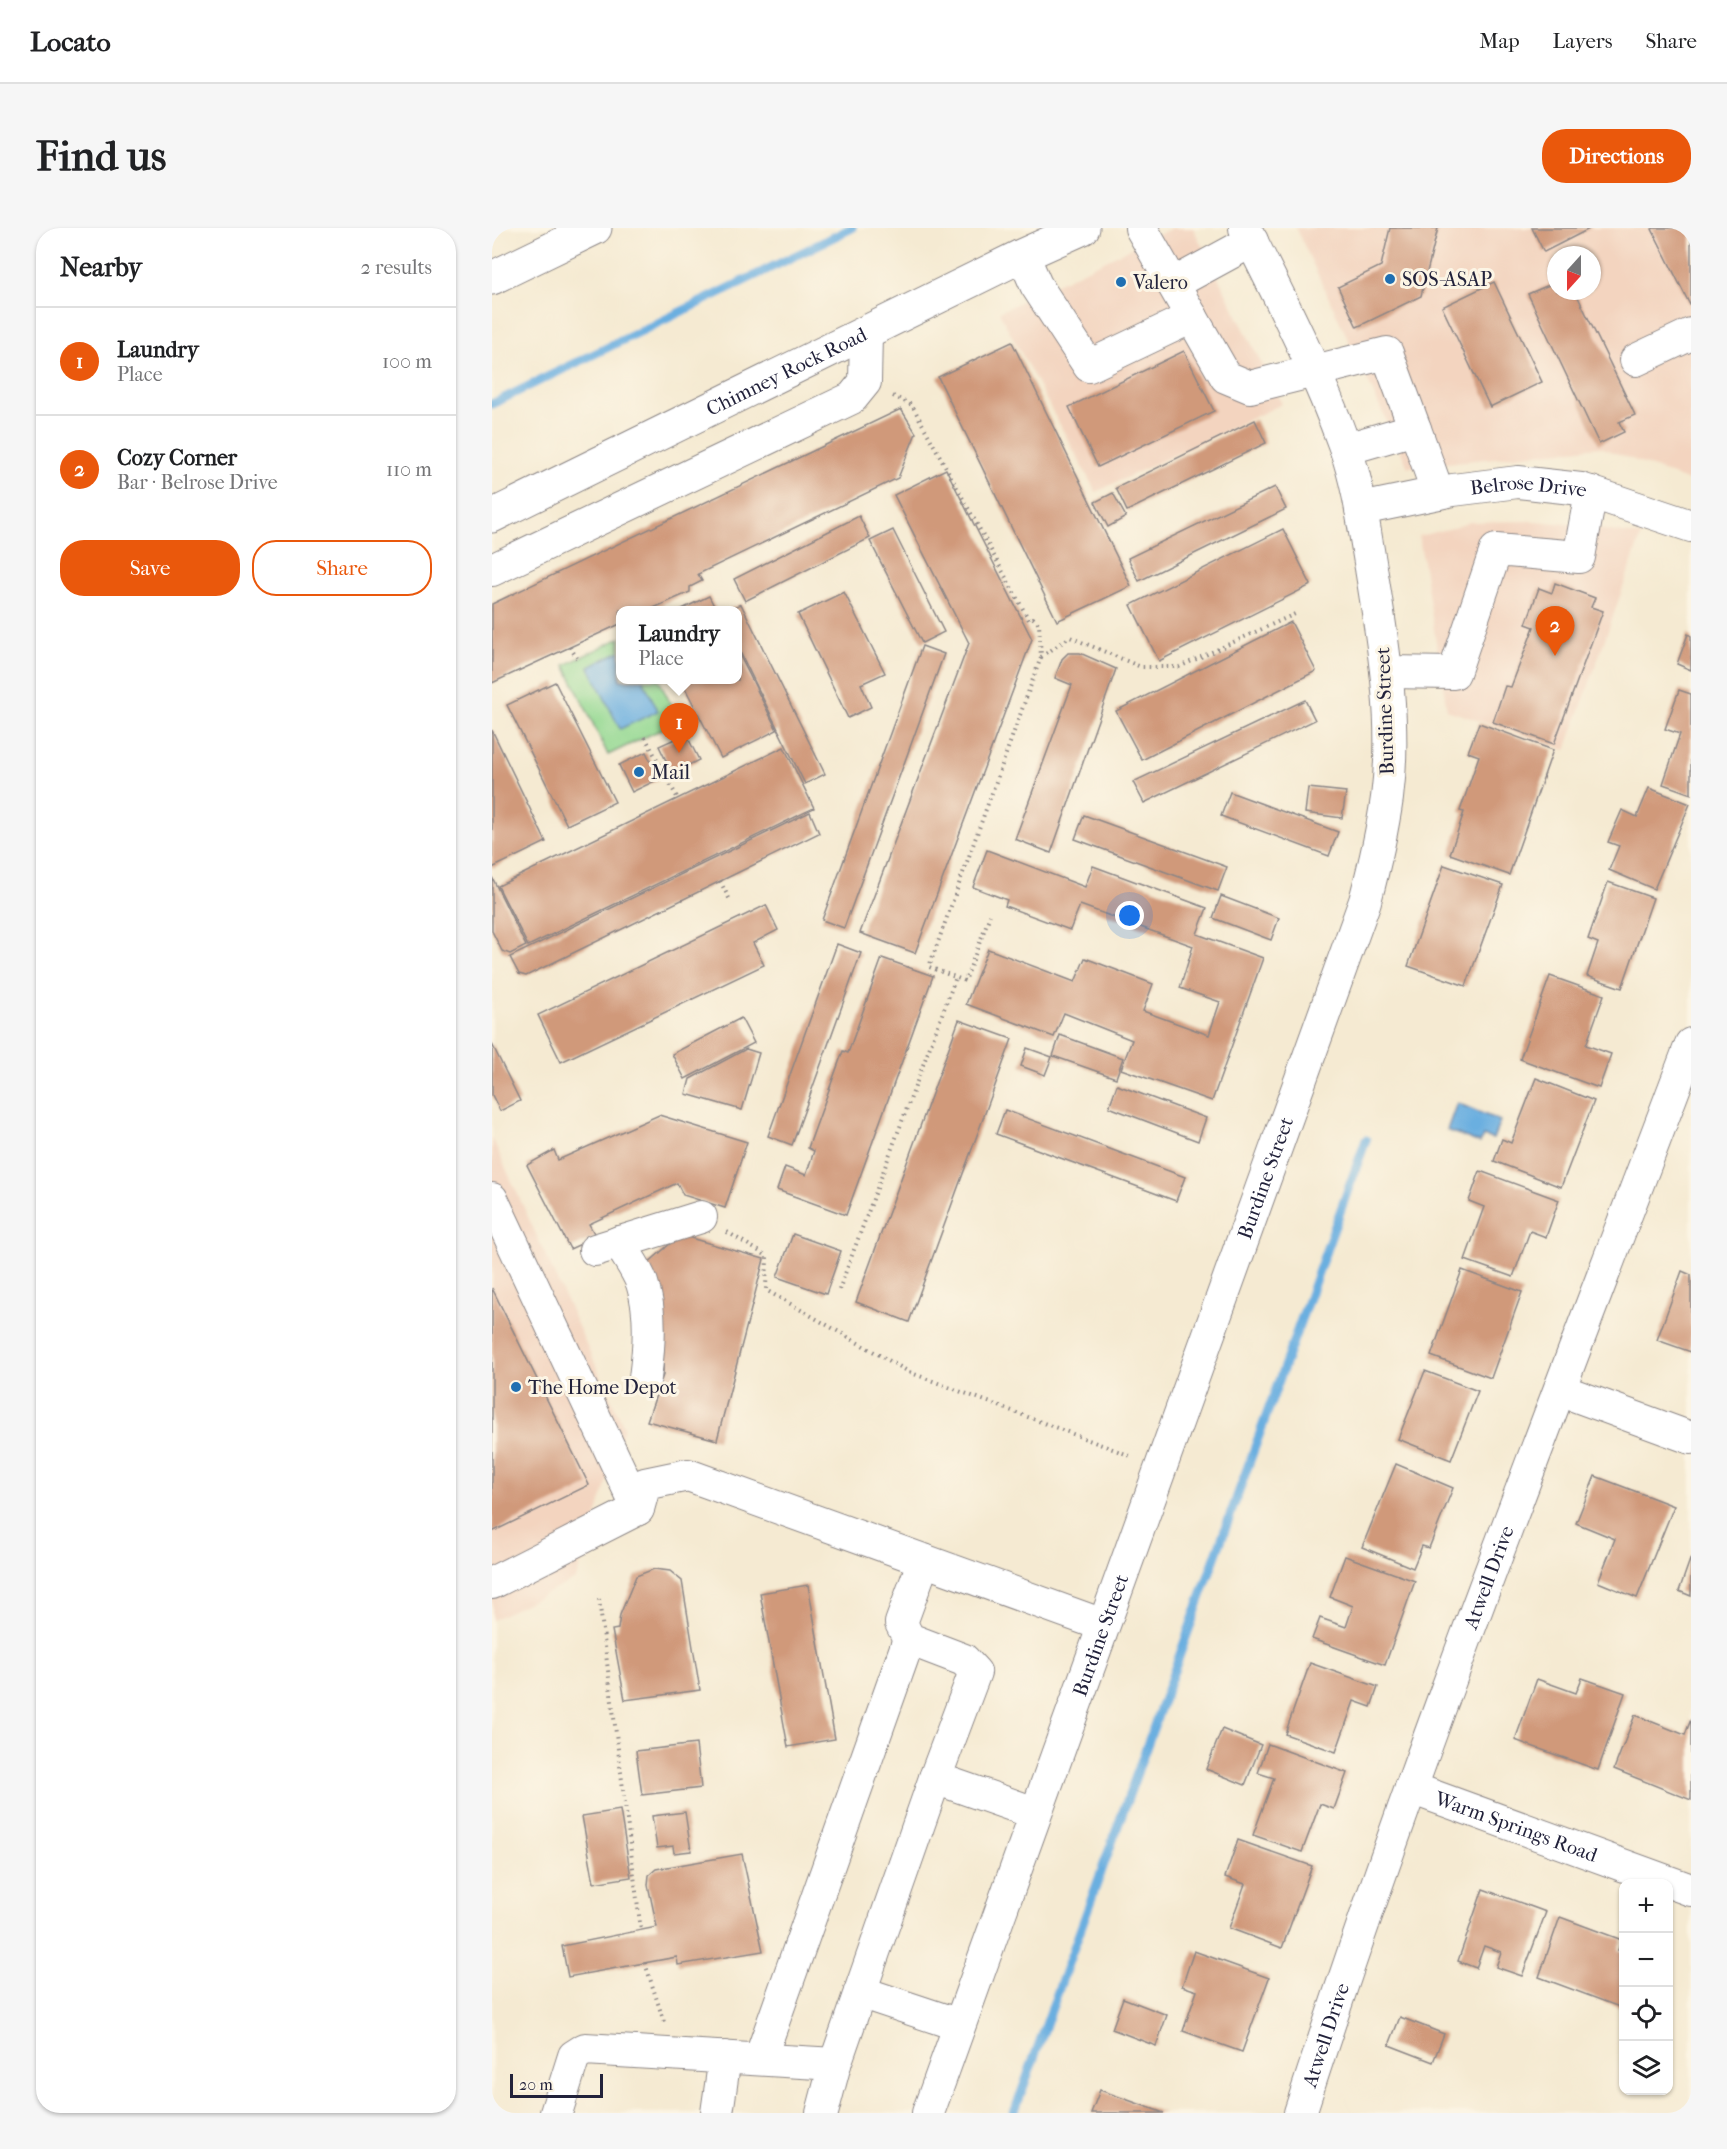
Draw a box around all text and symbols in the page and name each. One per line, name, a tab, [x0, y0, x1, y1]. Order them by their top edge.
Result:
text: Locato	[30, 25, 111, 58]
text: Map	[1479, 29, 1520, 53]
text: Layers	[1553, 29, 1612, 53]
text: Share	[1645, 29, 1697, 53]
button: Directions	[1542, 129, 1691, 183]
text: Find us	[36, 132, 166, 181]
north arrow	[1547, 246, 1601, 300]
text: Nearby	[60, 252, 142, 283]
text: 2 results	[361, 256, 432, 279]
place label: SOS-ASAP	[1402, 268, 1492, 291]
place label: Valero	[1132, 271, 1188, 294]
marker: SOS-ASAP	[1383, 272, 1397, 286]
marker: Valero	[1114, 275, 1128, 289]
street label: Chimney Rock Road	[702, 322, 871, 420]
text: Laundry	[117, 337, 199, 363]
text: 1	[76, 350, 83, 373]
text: 100 m	[382, 350, 432, 373]
text: Place	[117, 363, 163, 386]
text: Cozy Corner	[117, 445, 237, 471]
text: 2	[74, 458, 85, 481]
text: 110 m	[386, 458, 432, 481]
street label: Belrose Drive	[1469, 470, 1590, 502]
text: Bar · Belrose Drive	[117, 471, 278, 494]
button: Save	[60, 540, 240, 596]
button: Share	[252, 540, 432, 596]
popup	[616, 606, 742, 684]
pin: 2	[1536, 606, 1574, 656]
text: Laundry	[638, 621, 720, 647]
text: Place	[638, 647, 684, 670]
street label: Burdine Street	[1371, 647, 1399, 775]
pin: 1	[660, 704, 699, 753]
place label: Mail	[651, 761, 690, 784]
marker: Mail	[632, 765, 646, 779]
your location	[1115, 901, 1144, 930]
street label: Burdine Street	[1233, 1114, 1298, 1242]
place label: The Home Depot	[528, 1376, 677, 1399]
marker: The Home Depot	[509, 1380, 523, 1394]
street label: Atwell Drive	[1458, 1522, 1518, 1633]
street label: Burdine Street	[1068, 1571, 1133, 1699]
street label: Warm Springs Road	[1431, 1786, 1602, 1867]
map controls	[1619, 1879, 1673, 2095]
button: +	[1619, 1879, 1673, 1933]
button: −	[1619, 1933, 1673, 1987]
street label: Atwell Drive	[1297, 1980, 1354, 2091]
button: locate	[1619, 1987, 1673, 2041]
button: layers	[1619, 2041, 1673, 2095]
scale bar	[510, 2071, 603, 2098]
text: 20 m	[519, 2075, 553, 2094]

